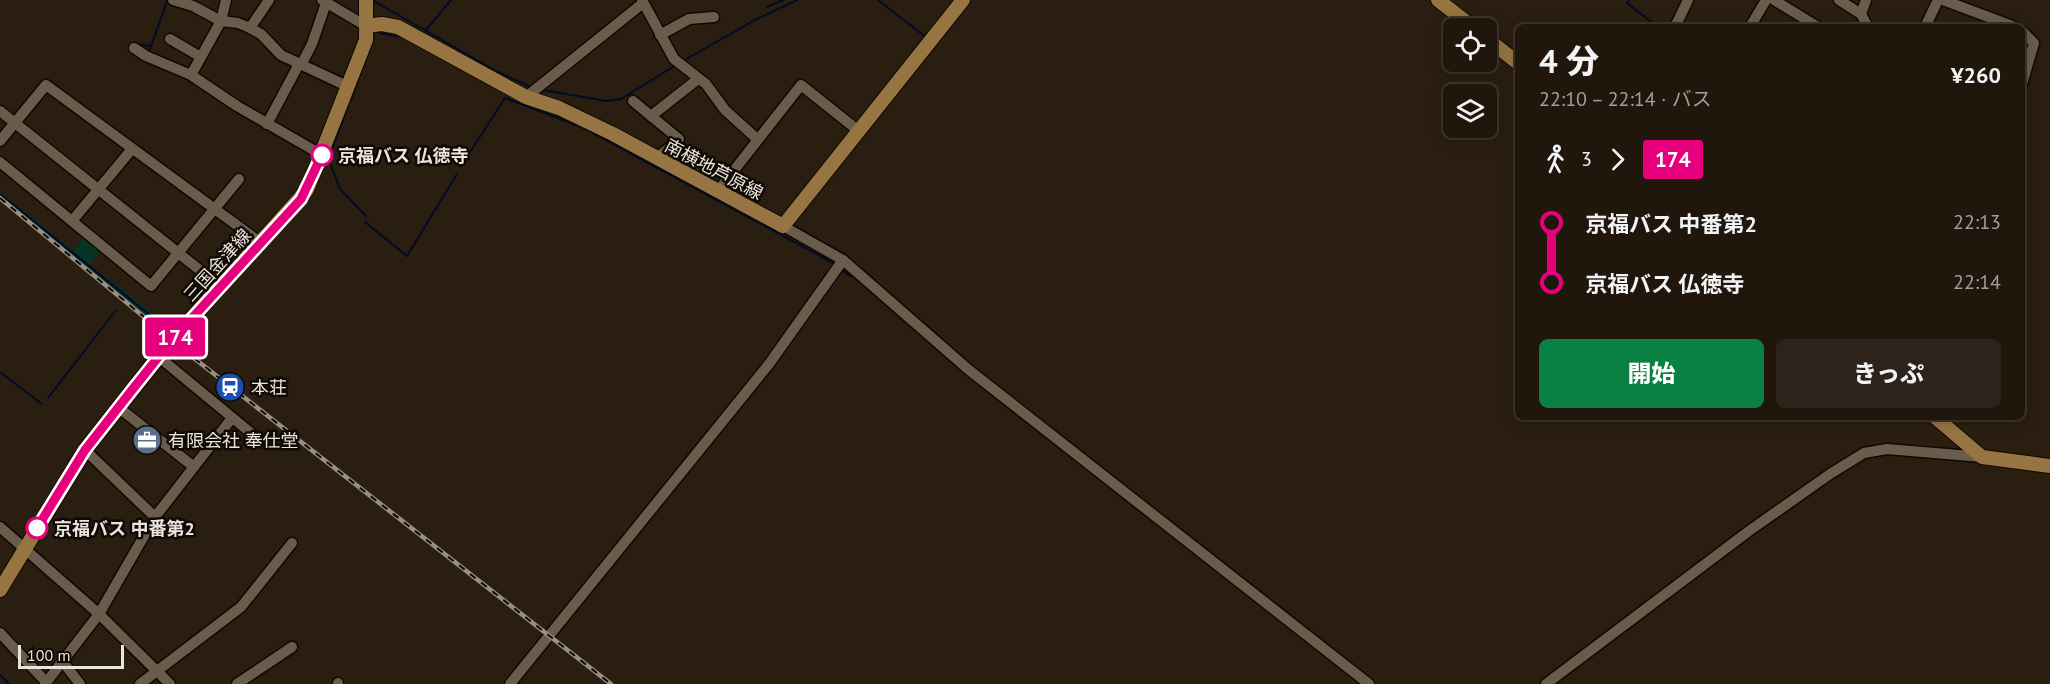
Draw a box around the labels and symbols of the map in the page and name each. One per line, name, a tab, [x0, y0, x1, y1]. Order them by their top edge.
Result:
street label: 南横地芦原線	[661, 133, 767, 205]
marker: 京福バス 仏徳寺	[311, 144, 333, 166]
place label: 京福バス 仏徳寺	[338, 144, 469, 167]
street label: 三国金津線	[178, 224, 256, 306]
line badge: 174	[140, 318, 210, 356]
station icon: 本荘	[214, 371, 246, 403]
place label: 本荘	[251, 376, 287, 399]
office icon: 有限会社 奉仕堂	[131, 424, 163, 456]
place label: 有限会社 奉仕堂	[168, 429, 299, 452]
marker: 京福バス 中番第2	[26, 517, 48, 539]
place label: 京福バス 中番第2	[54, 517, 195, 540]
scale bar	[18, 642, 124, 670]

